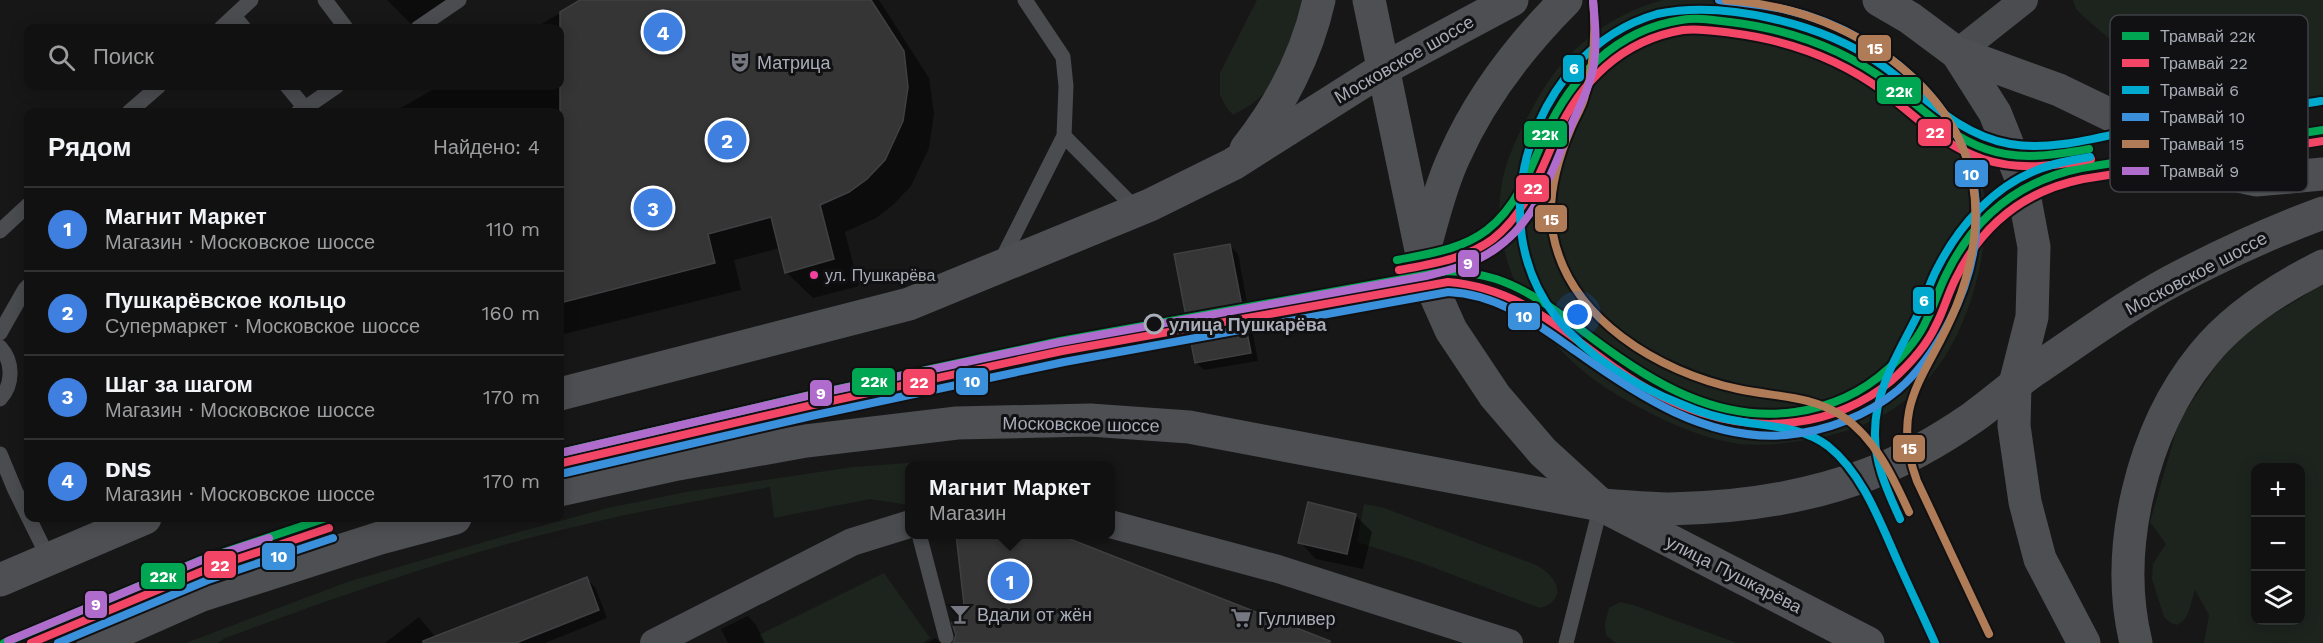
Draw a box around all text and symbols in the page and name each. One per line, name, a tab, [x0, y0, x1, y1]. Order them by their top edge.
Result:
pin: 4	[644, 9, 682, 54]
street label: Московское шоссе	[1331, 11, 1477, 107]
legend	[2110, 15, 2308, 192]
search box	[24, 24, 564, 90]
text: Трамвай 22к	[2160, 27, 2256, 46]
line badge: 15	[1857, 34, 1892, 62]
text: 15	[1867, 39, 1883, 58]
icon: search	[45, 41, 78, 74]
text: Поиск	[93, 44, 154, 69]
theatre icon: Матрица	[728, 50, 752, 74]
place label: Матрица	[757, 52, 831, 73]
line badge: 6	[1562, 54, 1585, 83]
text: Трамвай 22	[2160, 54, 2248, 73]
text: 6	[1569, 59, 1579, 78]
line badge: 22к	[1876, 76, 1922, 105]
text: Трамвай 6	[2160, 81, 2239, 100]
text: 22к	[1885, 82, 1914, 101]
text: Трамвай 10	[2160, 108, 2245, 127]
pin: 2	[708, 118, 746, 162]
line badge: 22	[1917, 118, 1952, 147]
line badge: 22к	[1523, 120, 1568, 148]
text: 22	[1925, 123, 1945, 142]
text: 22к	[1531, 125, 1560, 144]
text: Рядом	[48, 132, 131, 162]
text: Найдено: 4	[433, 135, 540, 159]
text: Трамвай 15	[2160, 135, 2245, 154]
line badge: 10	[1954, 159, 1989, 188]
text: Трамвай 9	[2160, 162, 2239, 181]
text: 10	[1962, 165, 1980, 184]
line badge: 22	[1515, 174, 1550, 203]
text: 22	[1523, 179, 1543, 198]
pin: 3	[634, 186, 672, 230]
text: Магнит Маркет	[105, 204, 267, 229]
line badge: 15	[1534, 204, 1568, 233]
text: 15	[1543, 210, 1559, 229]
text: 1	[63, 217, 72, 241]
text: 110 m	[486, 217, 540, 241]
street label: Московское шоссе	[2122, 227, 2270, 319]
text: Магазин · Московское шоссе	[105, 230, 375, 254]
line badge: 9	[1457, 249, 1480, 278]
text: 9	[1463, 254, 1473, 273]
place label: ул. Пушкарёва	[825, 266, 935, 285]
marker: ул. Пушкарёва	[808, 269, 820, 281]
line badge: 6	[1912, 286, 1935, 315]
text: Пушкарёвское кольцо	[105, 288, 346, 313]
text: 6	[1919, 291, 1929, 310]
your location	[1563, 300, 1592, 329]
text: 2	[62, 301, 73, 325]
text: 160 m	[482, 301, 540, 325]
line badge: 10	[1507, 302, 1541, 331]
text: 10	[1515, 307, 1533, 326]
text: Супермаркет · Московское шоссе	[105, 314, 420, 338]
marker: улица Пушкарёва	[1144, 314, 1164, 334]
place label: улица Пушкарёва	[1169, 314, 1328, 335]
line badge: 22к	[851, 367, 896, 396]
line badge: 10	[955, 367, 989, 396]
line badge: 22	[902, 368, 936, 396]
text: Шаг за шагом	[105, 372, 253, 397]
text: 22к	[860, 372, 889, 391]
text: 10	[963, 372, 981, 391]
text: 22	[909, 373, 929, 392]
line badge: 9	[809, 379, 833, 407]
text: 9	[816, 384, 826, 403]
text: 3	[62, 385, 73, 409]
text: 170 m	[483, 385, 540, 409]
text: Магазин · Московское шоссе	[105, 398, 375, 422]
street label: Московское шоссе	[1002, 412, 1160, 436]
line badge: 15	[1892, 434, 1926, 463]
text: 15	[1901, 439, 1917, 458]
text: DNS	[105, 457, 151, 482]
popup	[905, 461, 1115, 539]
map controls	[2251, 463, 2305, 625]
button: +	[2251, 463, 2305, 517]
text: 4	[61, 469, 74, 493]
text: 170 m	[483, 469, 540, 493]
text: Магнит Маркет	[929, 475, 1091, 500]
text: Магазин · Московское шоссе	[105, 482, 375, 506]
text: Магазин	[929, 501, 1006, 525]
button: −	[2251, 517, 2305, 571]
street label: улица Пушкарёва	[1663, 531, 1806, 618]
line badge: 10	[261, 542, 296, 571]
text: 10	[270, 547, 288, 566]
line badge: 22	[203, 550, 237, 579]
text: 22	[210, 556, 230, 575]
pin: 1	[990, 558, 1030, 604]
line badge: 22к	[140, 562, 186, 590]
text: 22к	[149, 567, 178, 586]
button: layers	[2251, 571, 2305, 625]
line badge: 9	[84, 590, 108, 619]
text: 9	[91, 595, 101, 614]
bar icon: Вдали от жён	[948, 602, 972, 626]
place label: Вдали от жён	[977, 604, 1092, 625]
supermarket icon: Гулливер	[1229, 606, 1253, 630]
place label: Гулливер	[1258, 608, 1336, 629]

